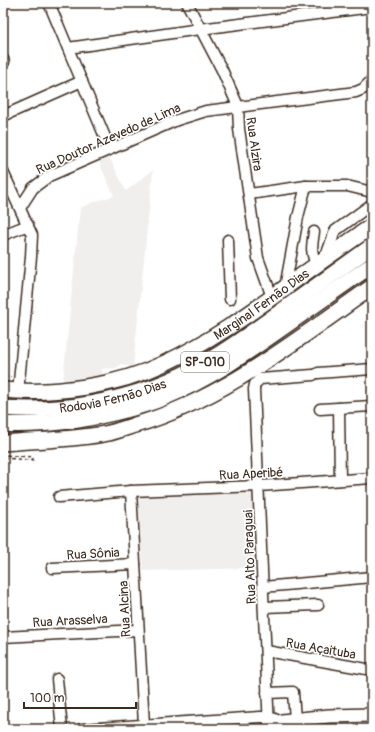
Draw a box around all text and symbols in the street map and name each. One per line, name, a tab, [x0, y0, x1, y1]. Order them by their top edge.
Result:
street label: Rua Doutor Azevedo de Lima	[34, 100, 183, 178]
street label: Rua Alzira	[242, 116, 266, 172]
street label: Marginal Fernão Dias	[211, 266, 313, 344]
road number: SP-010	[181, 352, 229, 372]
street label: Rodovia Fernão Dias	[59, 376, 169, 417]
street label: Rua Aperibé	[219, 464, 284, 484]
street label: Rua Alto Paraguai	[240, 510, 260, 604]
street label: Rua Sônia	[66, 545, 120, 563]
street label: Rua Alcina	[116, 580, 134, 638]
street label: Rua Arasselva	[32, 611, 108, 631]
street label: Rua Açaituba	[285, 635, 357, 663]
scale bar	[24, 684, 136, 710]
text: 100 m	[30, 691, 65, 706]

